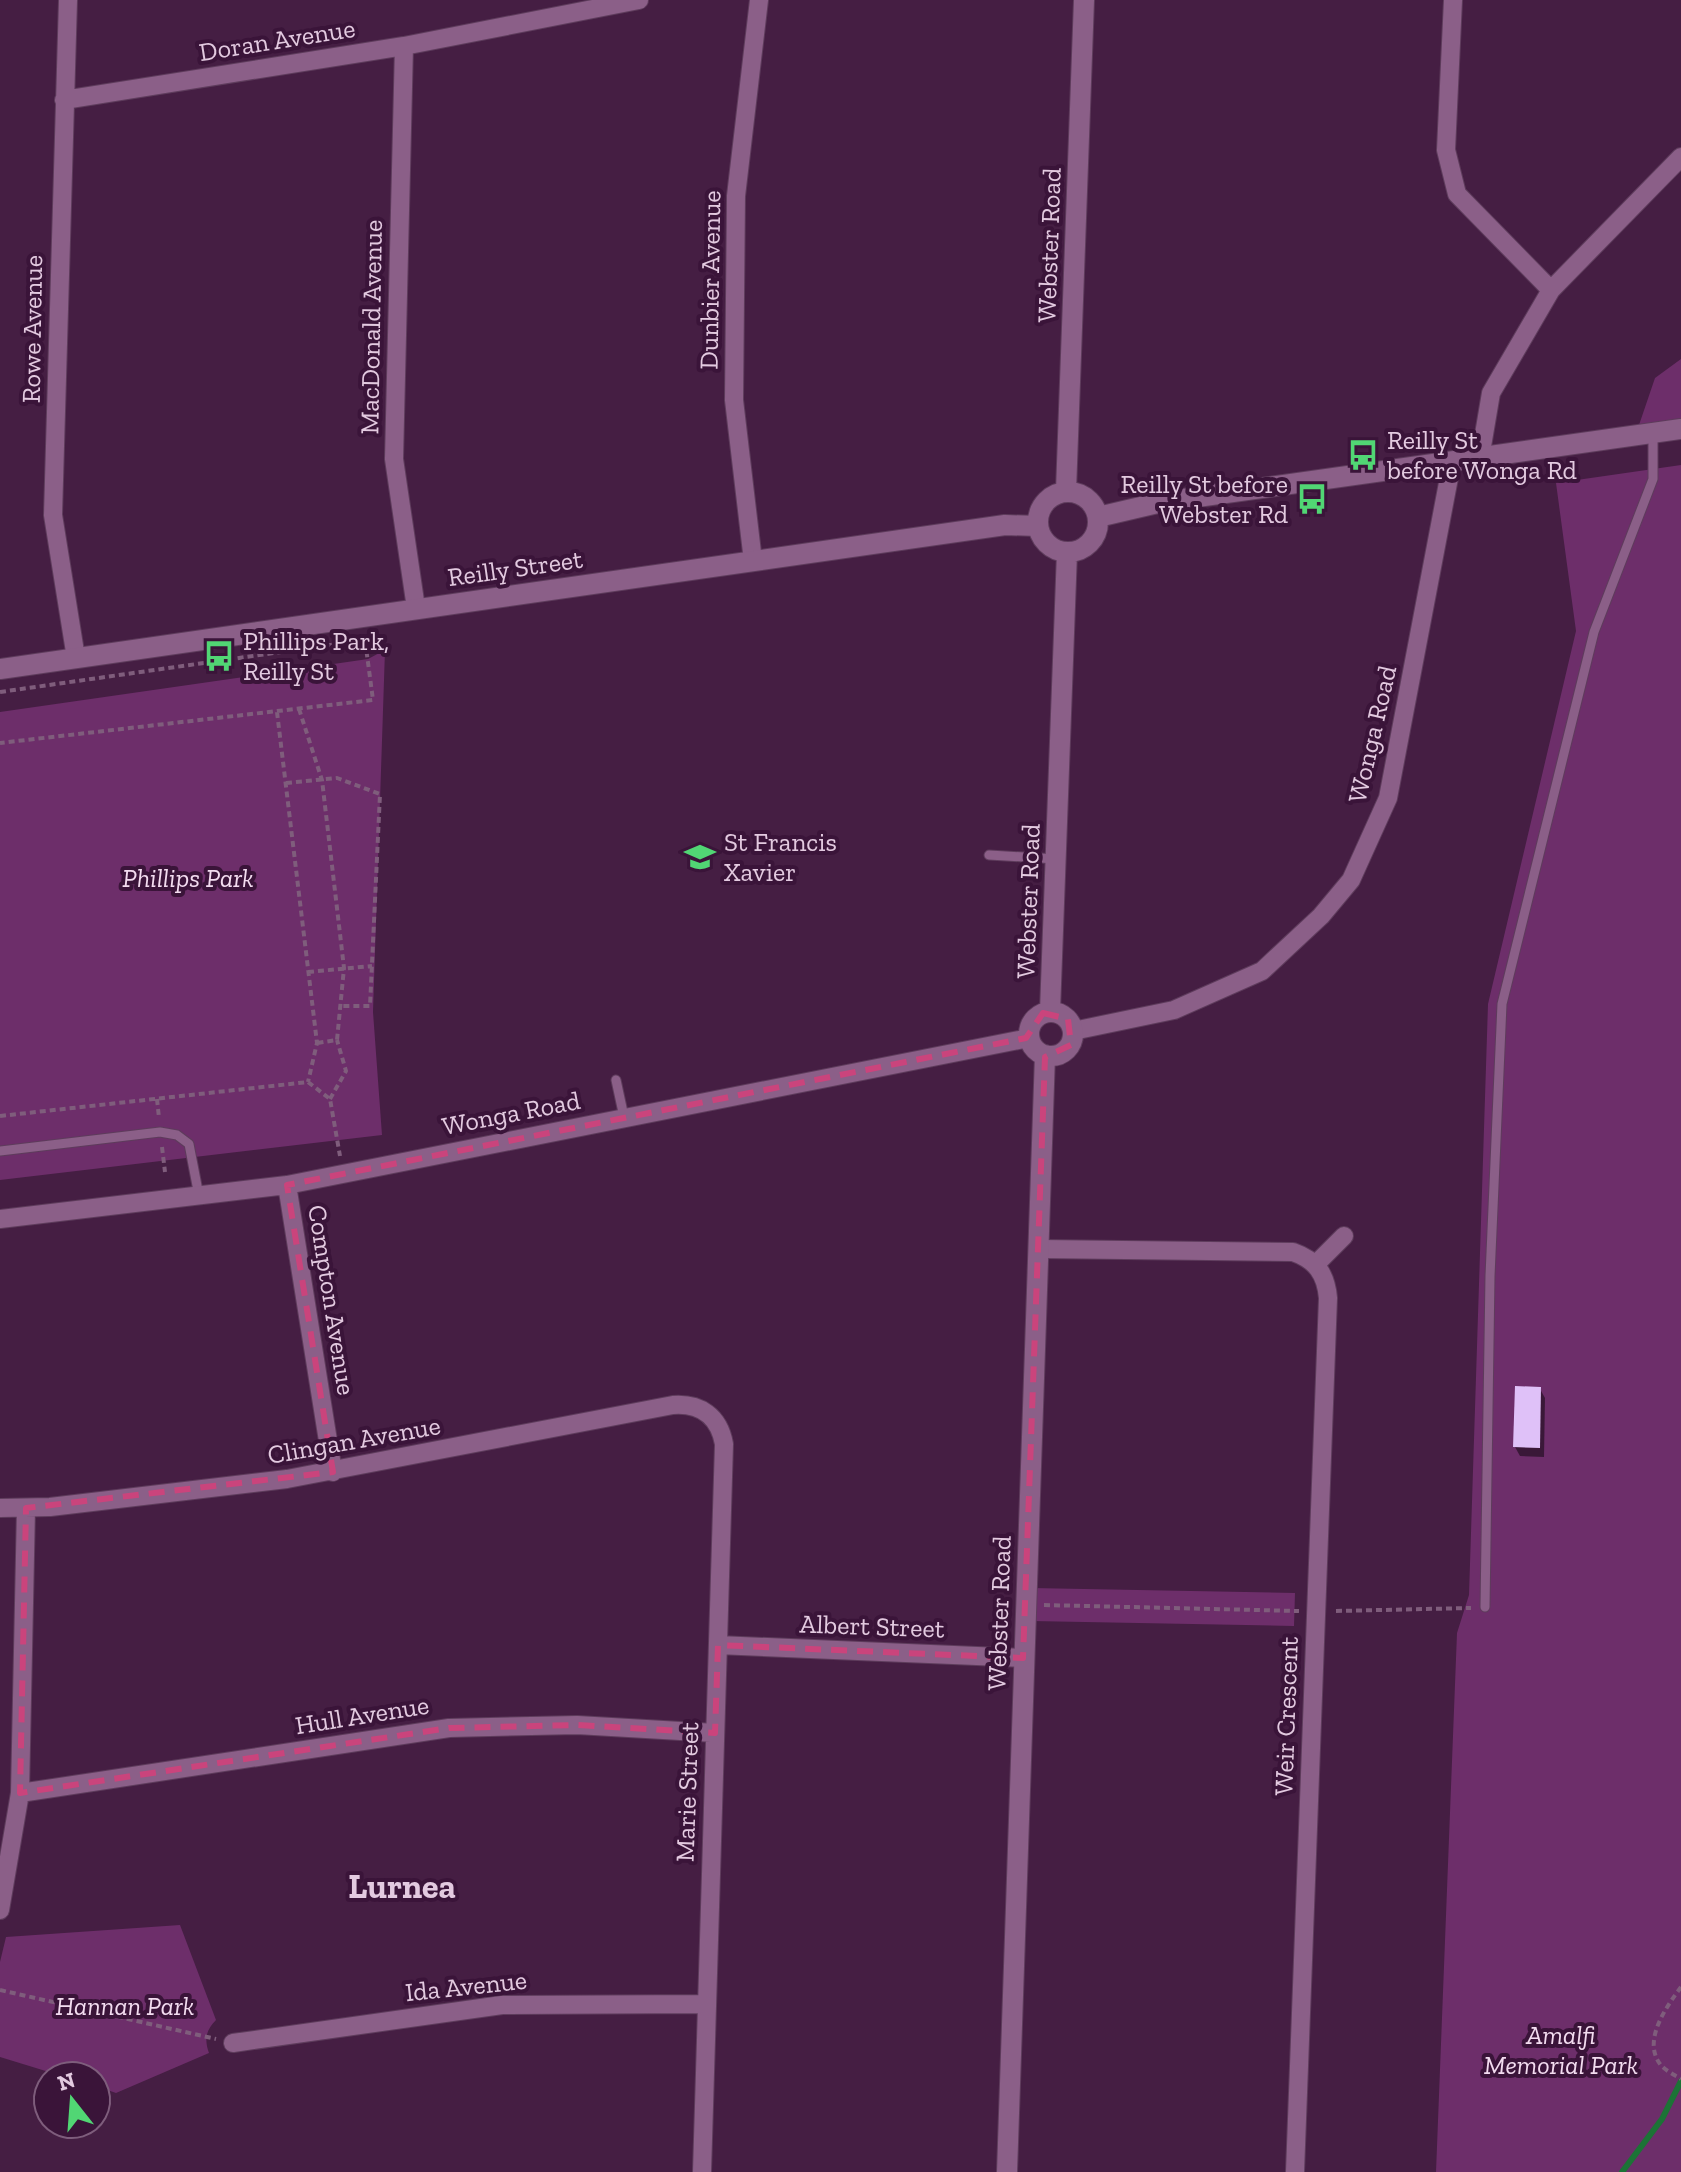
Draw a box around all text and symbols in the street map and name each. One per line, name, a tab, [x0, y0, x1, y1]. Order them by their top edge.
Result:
street label: Doran Avenue	[197, 12, 357, 68]
street label: Webster Road	[1030, 167, 1068, 323]
street label: Dunbier Avenue	[692, 190, 728, 370]
street label: MacDonald Avenue	[353, 219, 389, 435]
street label: Rowe Avenue	[15, 255, 49, 403]
place label: Reilly St before Wonga Rd	[1386, 424, 1577, 486]
bus stop icon: Reilly St before Wonga Rd	[1346, 438, 1380, 472]
place label: Reilly St before Webster Rd	[1121, 468, 1288, 530]
bus stop icon: Reilly St before Webster Rd	[1295, 482, 1329, 516]
street label: Reilly Street	[446, 543, 585, 593]
place label: Phillips Park, Reilly St	[243, 625, 389, 687]
bus stop icon: Phillips Park, Reilly St	[202, 639, 236, 673]
street label: Wonga Road	[1341, 662, 1403, 806]
street label: Webster Road	[1009, 823, 1047, 979]
place label: St Francis Xavier	[724, 826, 837, 888]
school or university icon: St Francis Xavier	[683, 840, 717, 874]
park label: Phillips Park	[122, 862, 254, 894]
street label: Wonga Road	[439, 1084, 583, 1142]
street label: Compton Avenue	[301, 1203, 363, 1397]
street label: Clingan Avenue	[265, 1409, 443, 1471]
street label: Webster Road	[980, 1535, 1018, 1691]
street label: Albert Street	[799, 1607, 945, 1645]
street label: Weir Crescent	[1267, 1636, 1305, 1796]
street label: Hull Avenue	[293, 1689, 431, 1741]
street label: Marie Street	[669, 1721, 705, 1863]
district label: Lurnea	[348, 1866, 456, 1907]
street label: Ida Avenue	[404, 1964, 528, 2008]
park label: Hannan Park	[56, 1990, 194, 2022]
park label: Amalfi Memorial Park	[1484, 2019, 1638, 2081]
north arrow	[32, 2060, 112, 2140]
text: N	[54, 2066, 79, 2097]

